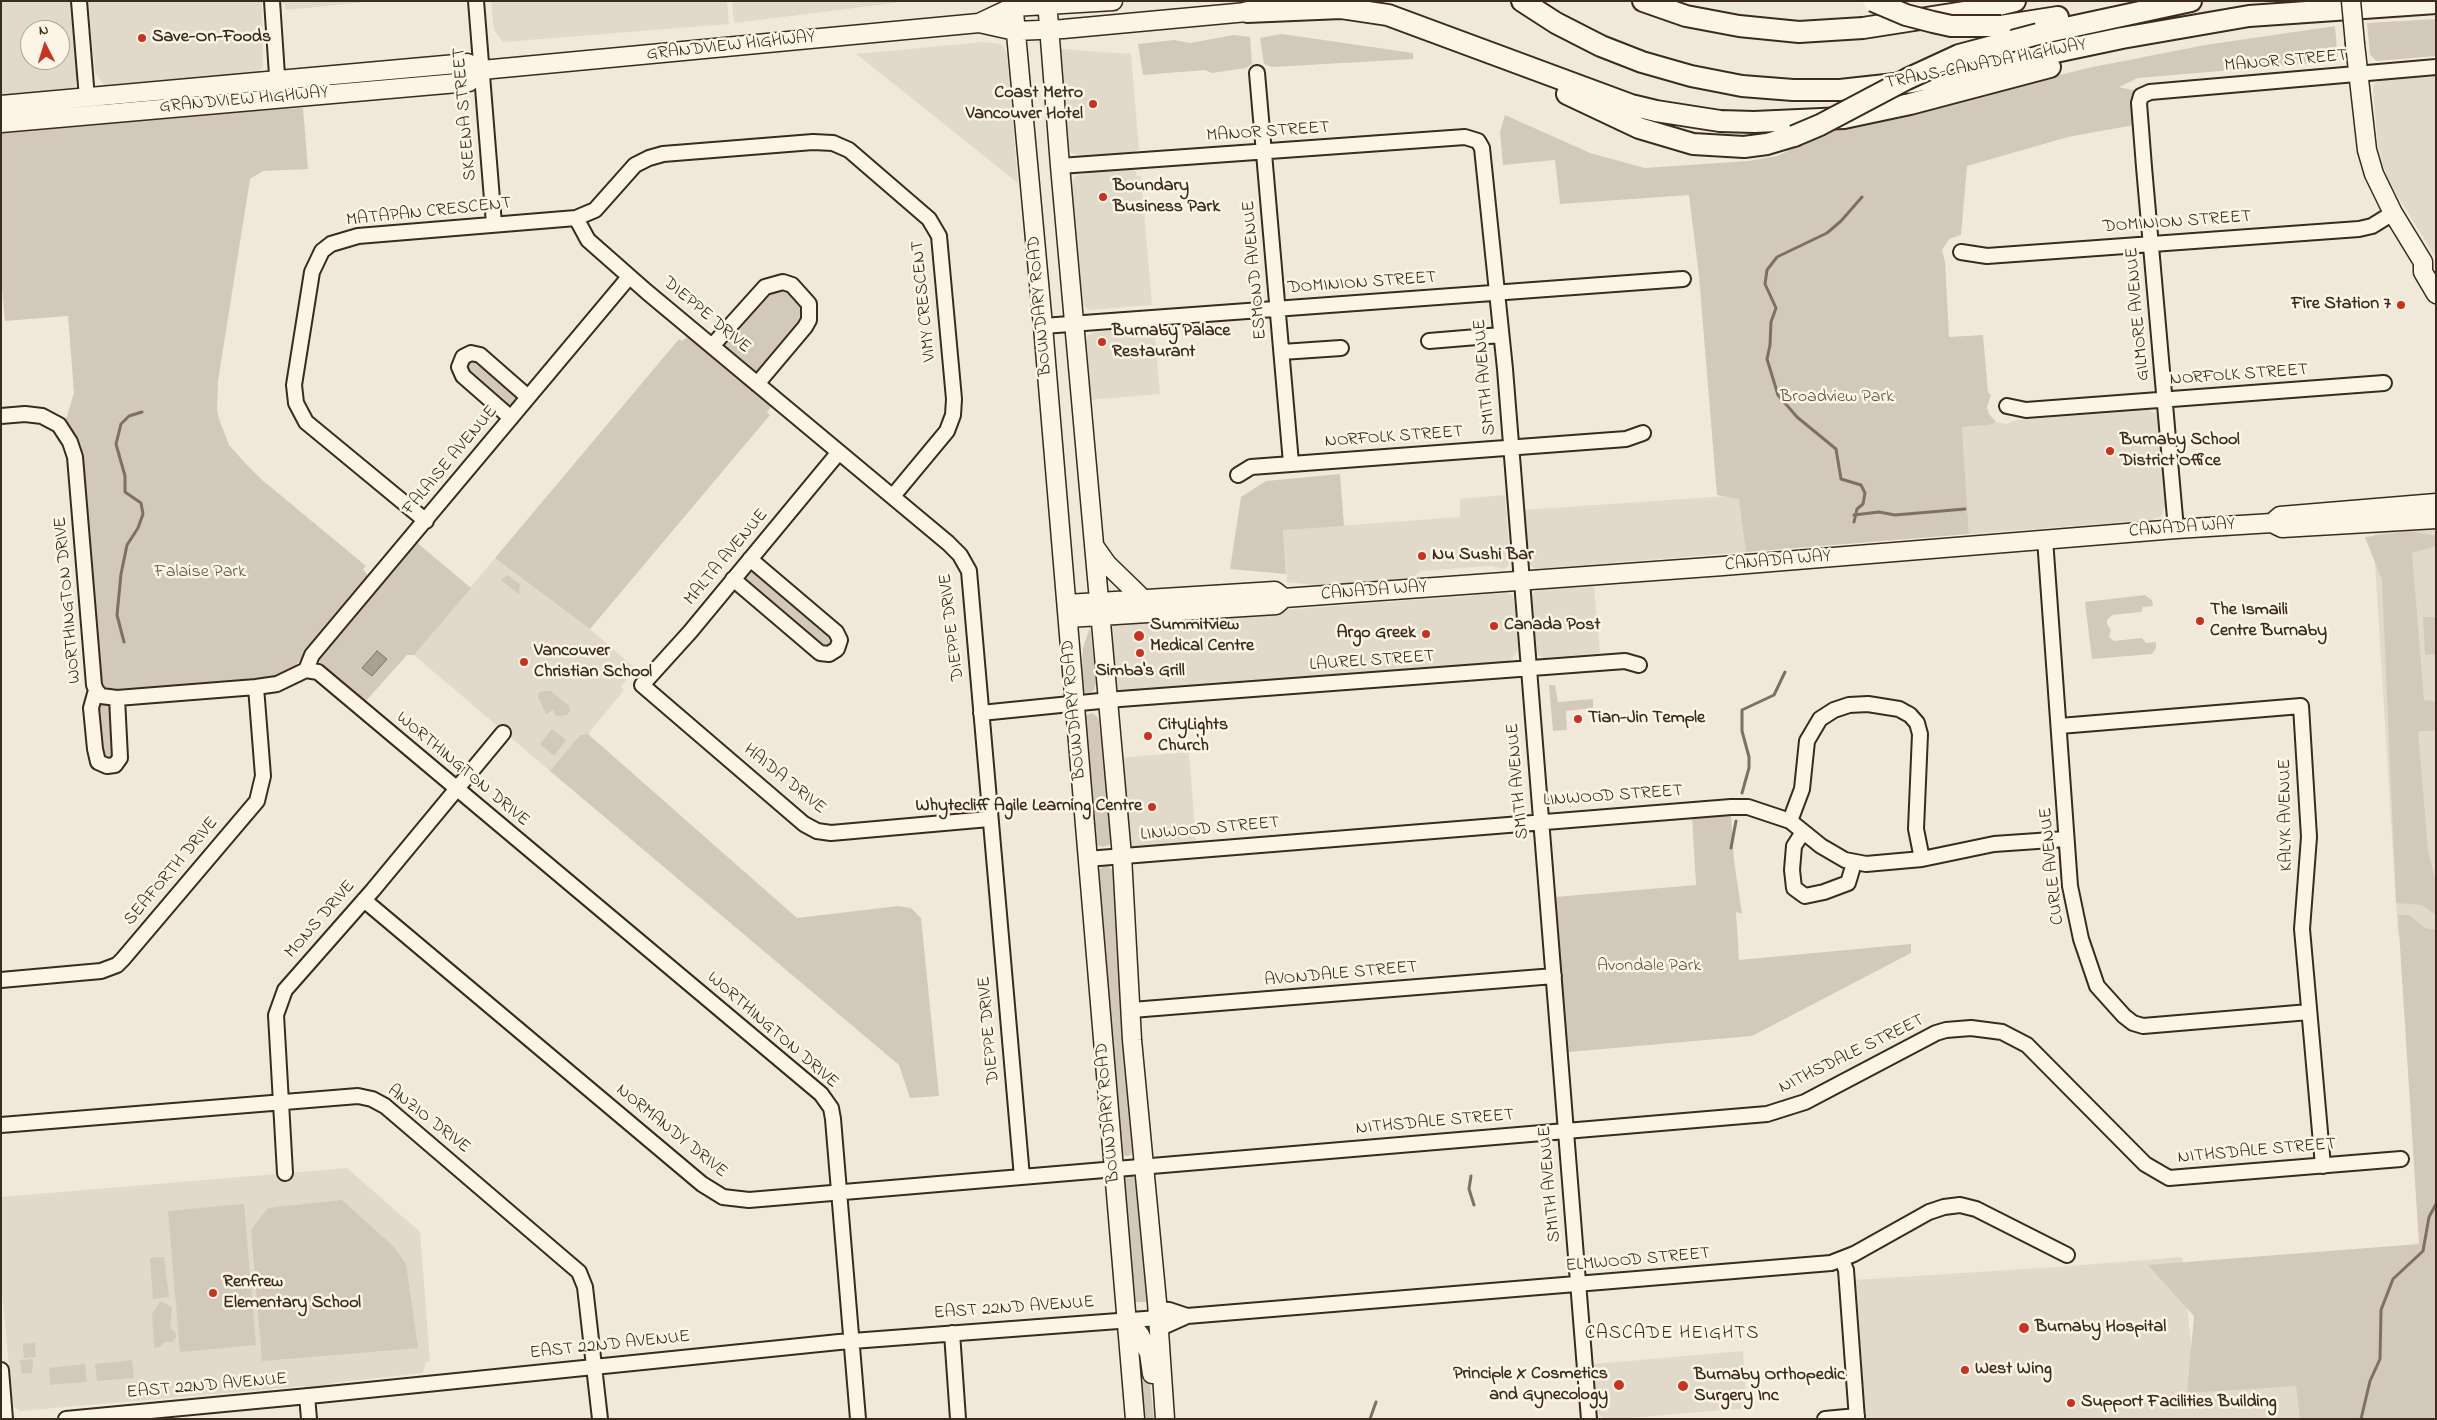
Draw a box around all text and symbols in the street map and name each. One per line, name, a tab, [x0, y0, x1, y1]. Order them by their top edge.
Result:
north arrow	[20, 20, 70, 70]
text: N	[38, 20, 49, 41]
place label: Save-On-Foods	[152, 27, 271, 49]
street label: GRANDVIEW HIGHWAY	[646, 27, 816, 67]
marker: Save-On-Foods	[136, 32, 148, 44]
street label: TRANS-CANADA HIGHWAY	[1884, 35, 2088, 95]
street label: SKEENA STREET	[449, 46, 483, 182]
street label: MANOR STREET	[2224, 46, 2348, 78]
street label: GRANDVIEW HIGHWAY	[159, 83, 329, 119]
place label: Coast Metro Vancouver Hotel	[966, 83, 1083, 126]
marker: Coast Metro Vancouver Hotel	[1087, 98, 1099, 110]
street label: MANOR STREET	[1206, 118, 1330, 148]
place label: Boundary Business Park	[1113, 176, 1220, 218]
marker: Boundary Business Park	[1097, 191, 1109, 203]
street label: MATAPAN CRESCENT	[345, 194, 513, 232]
street label: ESMOND AVENUE	[1239, 199, 1273, 341]
street label: DOMINION STREET	[2102, 207, 2252, 239]
street label: BOUNDARY ROAD	[1024, 235, 1058, 377]
street label: VIMY CRESCENT	[908, 239, 942, 363]
street label: GILMORE AVENUE	[2122, 246, 2156, 382]
street label: DOMINION STREET	[1287, 268, 1437, 300]
street label: DIEPPE DRIVE	[658, 273, 754, 359]
place label: Fire Station 7	[2291, 294, 2391, 316]
marker: Fire Station 7	[2395, 299, 2407, 311]
street label: SMITH AVENUE	[1470, 318, 1502, 436]
place label: Burnaby Palace Restaurant	[1112, 321, 1230, 364]
marker: Burnaby Palace Restaurant	[1096, 336, 1108, 348]
street label: NORFOLK STREET	[2169, 360, 2309, 392]
park label: Broadview Park	[1780, 387, 1894, 409]
street label: FALAISE AVENUE	[399, 402, 503, 520]
street label: NORFOLK STREET	[1324, 422, 1464, 454]
place label: Burnaby School District Office	[2120, 430, 2240, 472]
marker: Burnaby School District Office	[2104, 445, 2116, 457]
street label: MALTA AVENUE	[680, 505, 774, 611]
street label: CANADA WAY	[2128, 515, 2236, 543]
street label: WORTHINGTON DRIVE	[51, 516, 87, 684]
place label: Nu Sushi Bar	[1432, 545, 1534, 567]
street label: CANADA WAY	[1724, 547, 1832, 577]
marker: Nu Sushi Bar	[1416, 550, 1428, 562]
park label: Falaise Park	[154, 562, 246, 584]
street label: DIEPPE DRIVE	[936, 572, 970, 682]
street label: CANADA WAY	[1320, 578, 1428, 606]
place label: The Ismaili Centre Burnaby	[2210, 600, 2327, 642]
place label: Summitview Medical Centre	[1150, 615, 1254, 658]
place label: Canada Post	[1504, 615, 1600, 637]
marker: The Ismaili Centre Burnaby	[2194, 615, 2206, 627]
marker: Canada Post	[1488, 620, 1500, 632]
place label: Argo Greek	[1336, 623, 1416, 645]
marker: Argo Greek	[1420, 628, 1432, 640]
marker: Summitview Medical Centre	[1132, 629, 1146, 643]
street label: BOUNDARY ROAD	[1058, 639, 1092, 781]
place label: Vancouver Christian School	[534, 641, 652, 684]
marker: Simba's Grill	[1134, 647, 1146, 659]
street label: LAUREL STREET	[1309, 647, 1435, 677]
marker: Vancouver Christian School	[518, 656, 530, 668]
place label: Simba's Grill	[1095, 661, 1185, 683]
street label: WORTHINGTON DRIVE	[391, 708, 533, 832]
place label: Tian-Jin Temple	[1588, 708, 1705, 730]
marker: Tian-Jin Temple	[1572, 713, 1584, 725]
place label: CityLights Church	[1158, 715, 1228, 758]
street label: SMITH AVENUE	[1503, 722, 1535, 840]
marker: CityLights Church	[1142, 730, 1154, 742]
street label: HAIDA DRIVE	[738, 740, 830, 820]
street label: KALYK AVENUE	[2275, 758, 2299, 872]
street label: LINWOOD STREET	[1543, 781, 1683, 813]
place label: Whytecliff Agile Learning Centre	[916, 796, 1142, 818]
marker: Whytecliff Agile Learning Centre	[1146, 801, 1158, 813]
street label: CURLE AVENUE	[2036, 806, 2070, 926]
street label: SEAFORTH DRIVE	[120, 813, 224, 931]
street label: LINWOOD STREET	[1139, 813, 1281, 847]
street label: MONS DRIVE	[281, 876, 361, 964]
park label: Avondale Park	[1597, 956, 1701, 978]
street label: AVONDALE STREET	[1263, 958, 1419, 992]
street label: WORTHINGTON DRIVE	[702, 968, 842, 1094]
street label: DIEPPE DRIVE	[975, 975, 1005, 1085]
street label: NITHSDALE STREET	[1776, 1010, 1928, 1100]
street label: BOUNDARY ROAD	[1092, 1042, 1126, 1184]
street label: NORMANDY DRIVE	[611, 1080, 731, 1184]
street label: ANZIO DRIVE	[382, 1081, 474, 1159]
street label: NITHSDALE STREET	[1355, 1105, 1515, 1141]
street label: SMITH AVENUE	[1535, 1125, 1567, 1243]
street label: NITHSDALE STREET	[2177, 1134, 2337, 1170]
street label: ELMWOOD STREET	[1565, 1244, 1711, 1278]
place label: Renfrew Elementary School	[223, 1272, 361, 1315]
marker: Renfrew Elementary School	[207, 1287, 219, 1299]
street label: EAST 22ND AVENUE	[933, 1293, 1095, 1325]
place label: Burnaby Hospital	[2035, 1317, 2166, 1339]
marker: Burnaby Hospital	[2017, 1321, 2031, 1335]
district label: CASCADE HEIGHTS	[1583, 1324, 1761, 1346]
street label: EAST 22ND AVENUE	[529, 1327, 691, 1365]
place label: West Wing	[1975, 1359, 2052, 1381]
place label: Principle X Cosmetics and Gynecology	[1453, 1364, 1608, 1406]
marker: West Wing	[1959, 1364, 1971, 1376]
place label: Burnaby Orthopedic Surgery Inc	[1694, 1365, 1845, 1408]
street label: EAST 22ND AVENUE	[126, 1369, 288, 1405]
marker: Principle X Cosmetics and Gynecology	[1612, 1378, 1626, 1392]
marker: Burnaby Orthopedic Surgery Inc	[1676, 1379, 1690, 1393]
place label: Support Facilities Building	[2081, 1392, 2277, 1414]
marker: Support Facilities Building	[2065, 1397, 2077, 1409]

